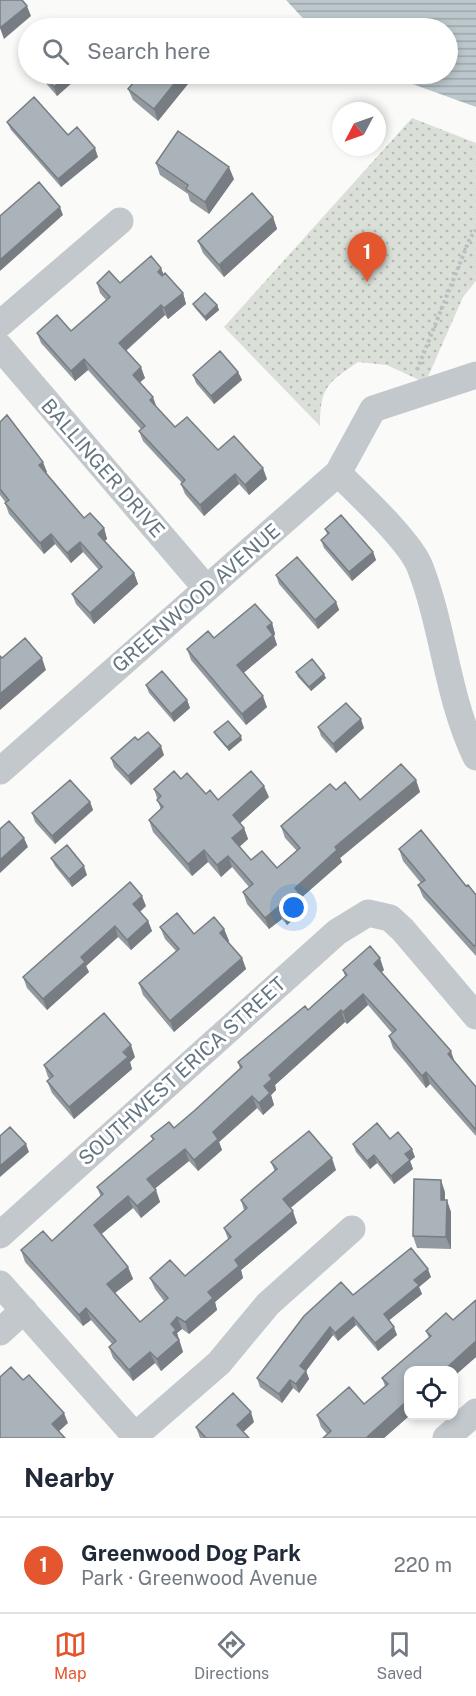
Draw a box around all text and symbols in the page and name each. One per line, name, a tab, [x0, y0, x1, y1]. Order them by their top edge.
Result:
search box	[18, 18, 458, 84]
icon: search	[39, 35, 72, 68]
text: Search here	[87, 38, 211, 64]
north arrow	[332, 102, 386, 156]
pin: 1	[348, 232, 386, 282]
street label: BALLINGER DRIVE	[36, 394, 170, 542]
street label: GREENWOOD AVENUE	[107, 519, 285, 677]
your location	[279, 893, 308, 922]
street label: SOUTHWEST ERICA STREET	[74, 972, 290, 1170]
map controls	[404, 1366, 458, 1420]
button: locate	[404, 1366, 458, 1420]
text: Nearby	[24, 1462, 114, 1493]
text: Greenwood Dog Park	[81, 1540, 301, 1566]
text: 1	[39, 1553, 48, 1577]
text: 220 m	[394, 1553, 452, 1577]
text: Park · Greenwood Avenue	[81, 1566, 318, 1590]
tab: Map	[54, 1628, 87, 1683]
tab: Directions	[194, 1628, 269, 1683]
tab: Saved	[377, 1628, 422, 1683]

